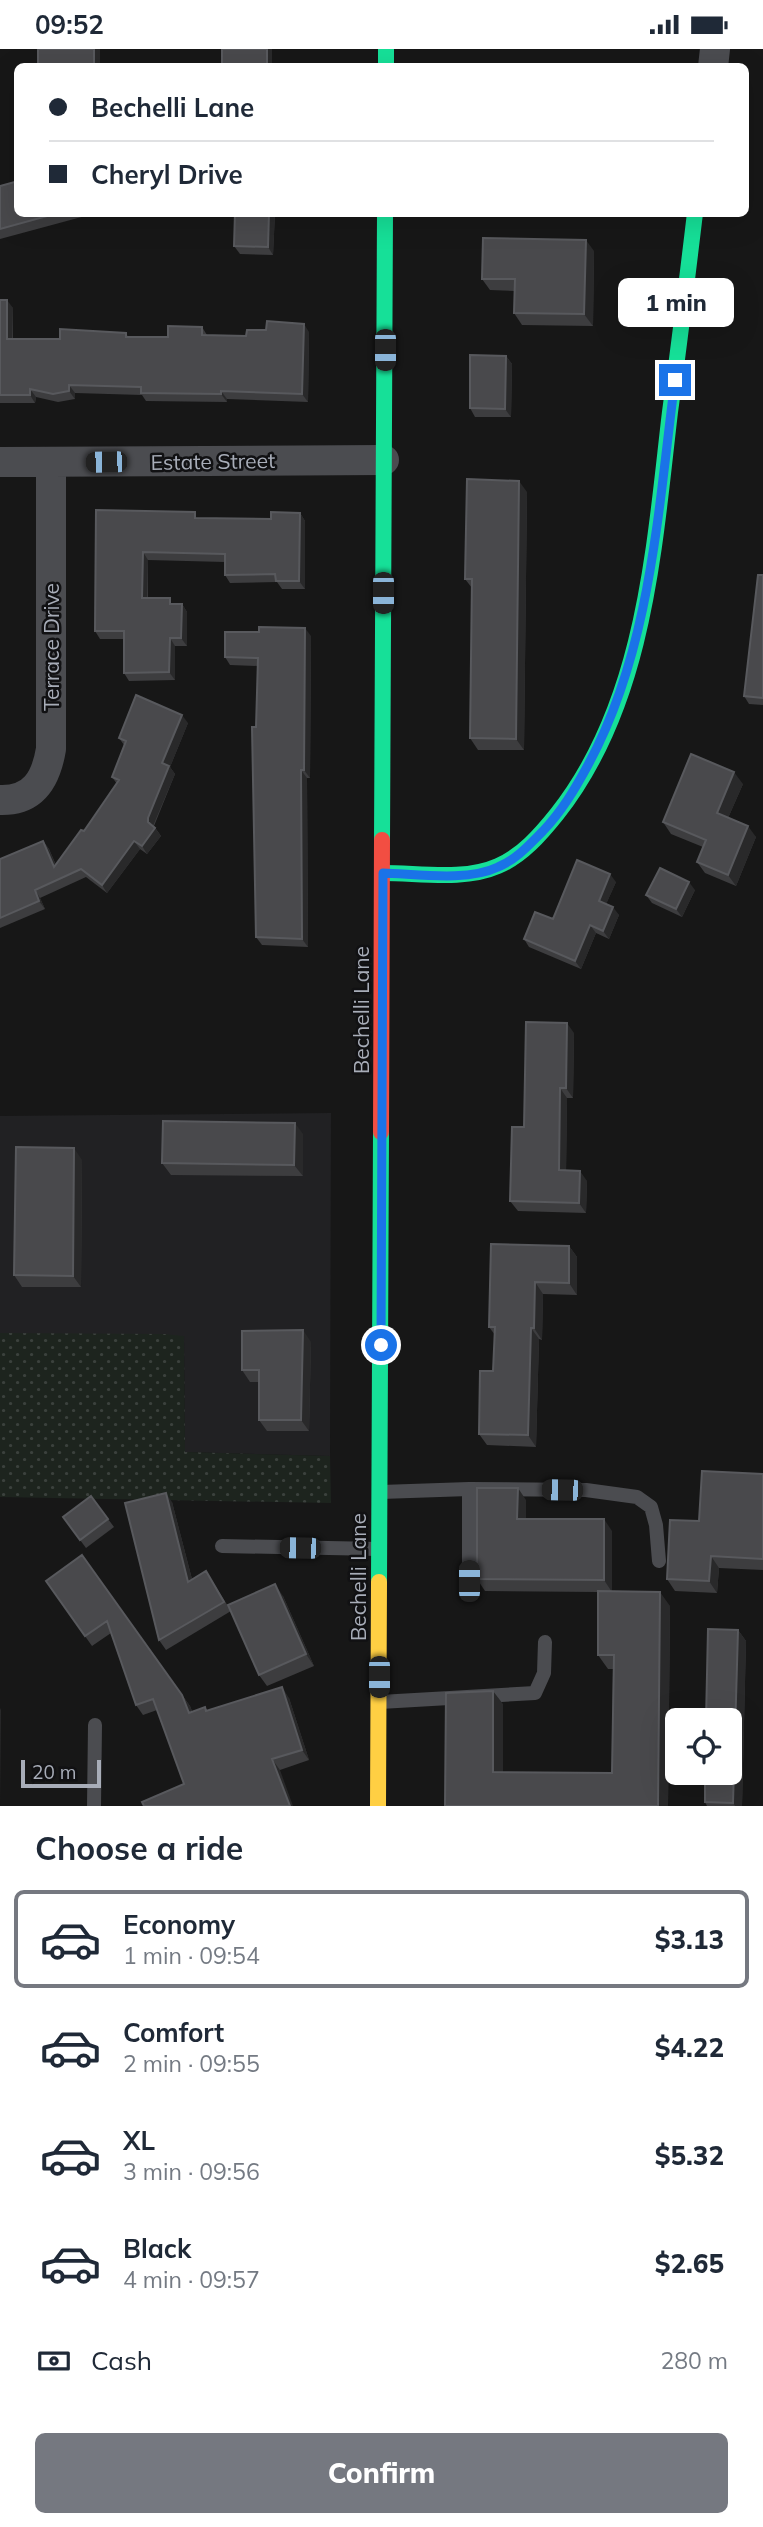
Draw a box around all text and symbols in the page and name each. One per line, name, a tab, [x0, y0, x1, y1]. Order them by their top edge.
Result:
text: 09:52	[35, 8, 104, 41]
text: Bechelli Lane	[91, 91, 254, 124]
text: Cheryl Drive	[91, 158, 243, 191]
callout: 1 min	[617, 279, 733, 327]
text: 1 min	[645, 288, 707, 317]
car	[375, 329, 396, 371]
route end	[659, 364, 691, 396]
street label: Estate Street	[150, 447, 276, 475]
car	[85, 451, 128, 473]
car	[373, 572, 394, 614]
street label: Terrace Drive	[38, 583, 64, 711]
street label: Bechelli Lane	[348, 946, 374, 1074]
route start	[365, 1329, 397, 1361]
car	[541, 1479, 584, 1501]
street label: Bechelli Lane	[345, 1513, 371, 1641]
car	[279, 1537, 322, 1559]
car	[459, 1560, 480, 1602]
car	[369, 1656, 390, 1698]
map controls	[665, 1708, 742, 1785]
button: locate	[665, 1708, 742, 1785]
scale bar	[21, 1757, 102, 1789]
text: 20 m	[32, 1760, 76, 1784]
text: Choose a ride	[35, 1828, 243, 1868]
icon: car	[39, 1908, 102, 1971]
text: Economy	[123, 1908, 235, 1941]
text: $3.13	[655, 1923, 724, 1956]
text: 1 min · 09:54	[123, 1941, 260, 1970]
icon: car	[39, 2016, 102, 2079]
text: Comfort	[123, 2016, 224, 2049]
text: $4.22	[655, 2031, 724, 2064]
text: 2 min · 09:55	[123, 2049, 260, 2078]
icon: car	[39, 2124, 102, 2187]
text: XL	[123, 2124, 155, 2157]
text: $5.32	[655, 2139, 724, 2172]
text: 3 min · 09:56	[123, 2157, 260, 2186]
icon: car	[39, 2232, 102, 2295]
text: Black	[123, 2232, 191, 2265]
text: $2.65	[655, 2247, 724, 2280]
text: 4 min · 09:57	[123, 2265, 260, 2294]
icon: cash	[35, 2342, 73, 2380]
text: Cash	[91, 2344, 152, 2377]
text: 280 m	[660, 2346, 728, 2375]
button: Confirm	[35, 2433, 728, 2513]

